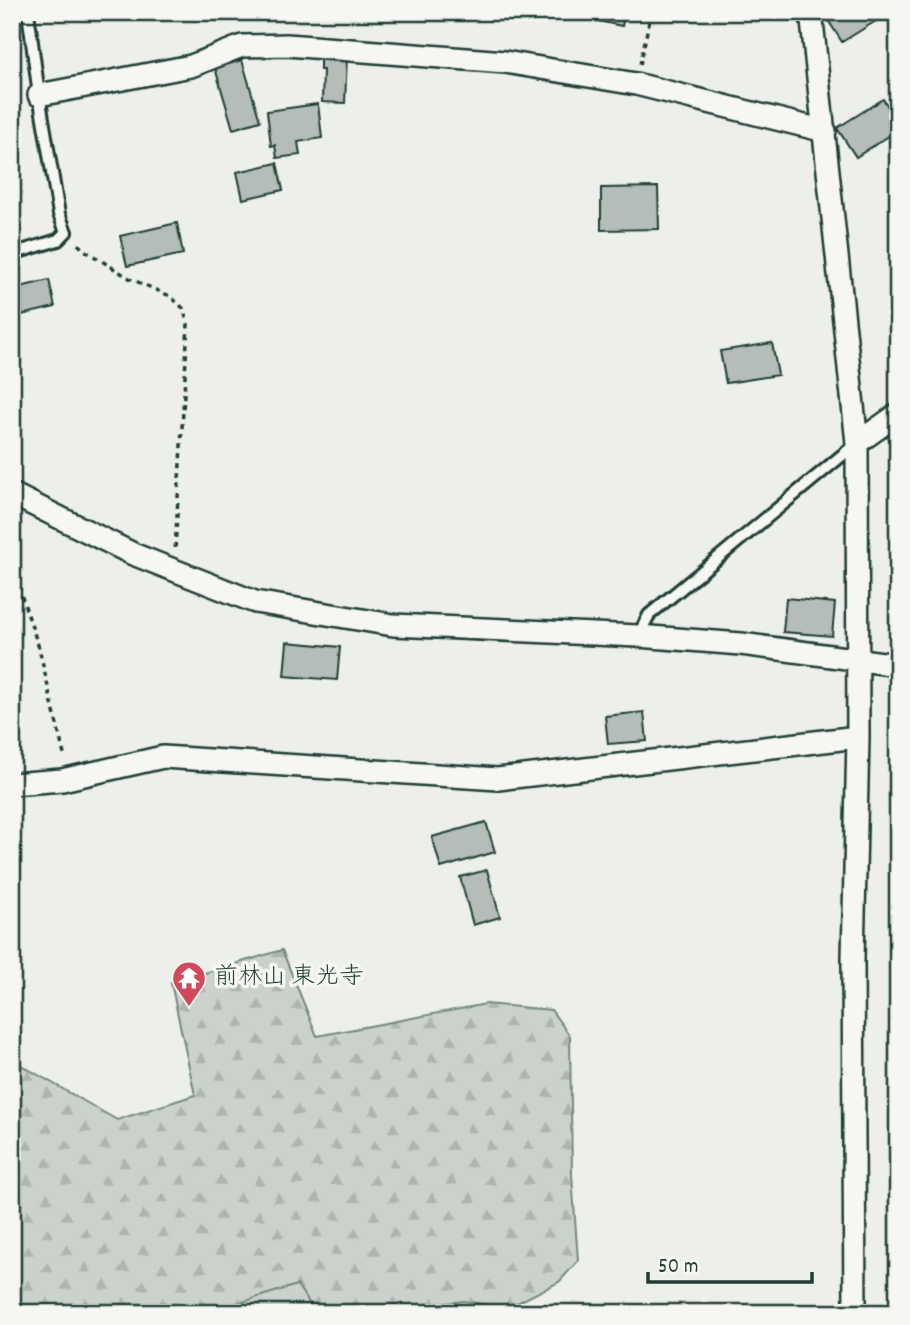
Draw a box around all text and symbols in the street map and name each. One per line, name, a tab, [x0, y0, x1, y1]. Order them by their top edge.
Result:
temple icon: 前林山 東光寺	[170, 959, 208, 1008]
place label: 前林山 東光寺	[214, 961, 364, 995]
scale bar	[648, 1241, 812, 1285]
text: 50 m	[658, 1253, 698, 1283]

